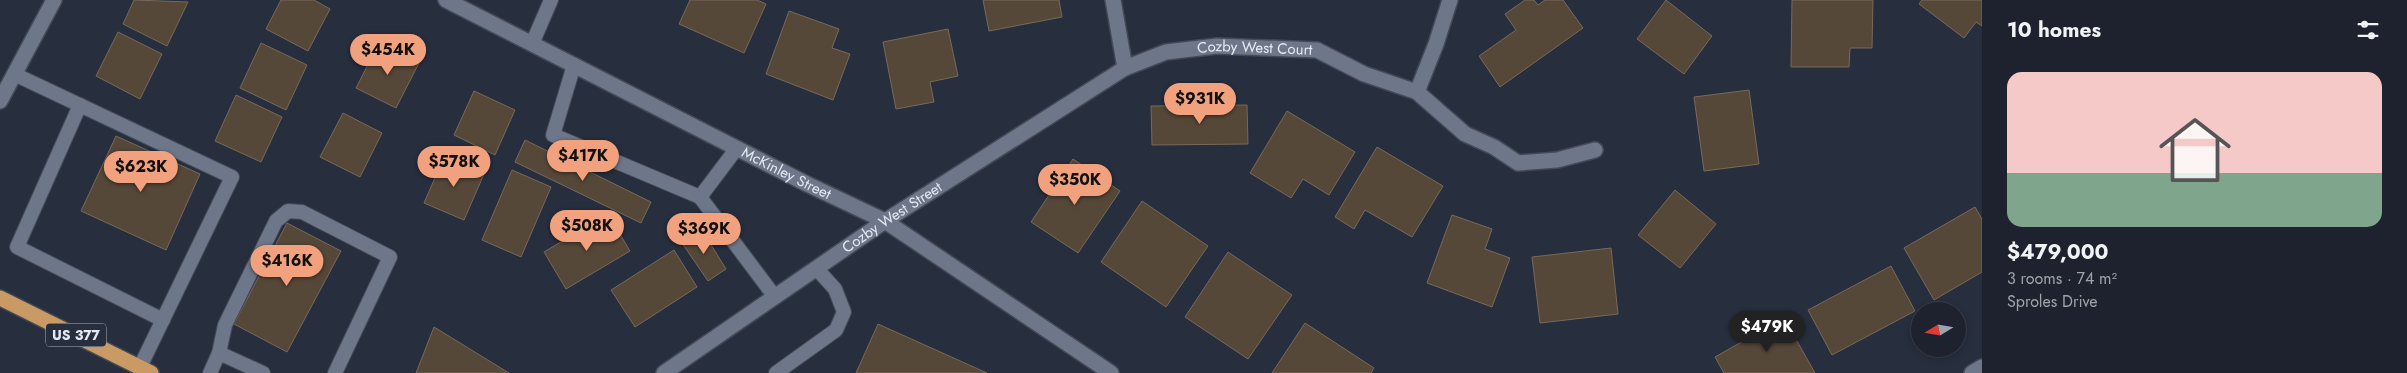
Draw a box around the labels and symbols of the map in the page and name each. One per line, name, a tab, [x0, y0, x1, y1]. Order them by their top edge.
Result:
pin: $454K	[353, 34, 423, 76]
street label: Cozby West Court	[1196, 35, 1313, 61]
pin: $931K	[1165, 82, 1235, 125]
pin: $417K	[548, 140, 618, 182]
street label: McKinley Street	[738, 142, 835, 205]
pin: $578K	[419, 146, 489, 188]
pin: $623K	[106, 150, 176, 193]
pin: $350K	[1040, 164, 1110, 206]
street label: Cozby West Street	[837, 176, 947, 259]
pin: $508K	[552, 210, 622, 252]
pin: $369K	[669, 212, 739, 255]
pin: $416K	[252, 244, 322, 287]
north arrow	[1911, 302, 1966, 358]
pin: $479K	[1732, 310, 1802, 353]
road number: US 377	[46, 324, 106, 346]

